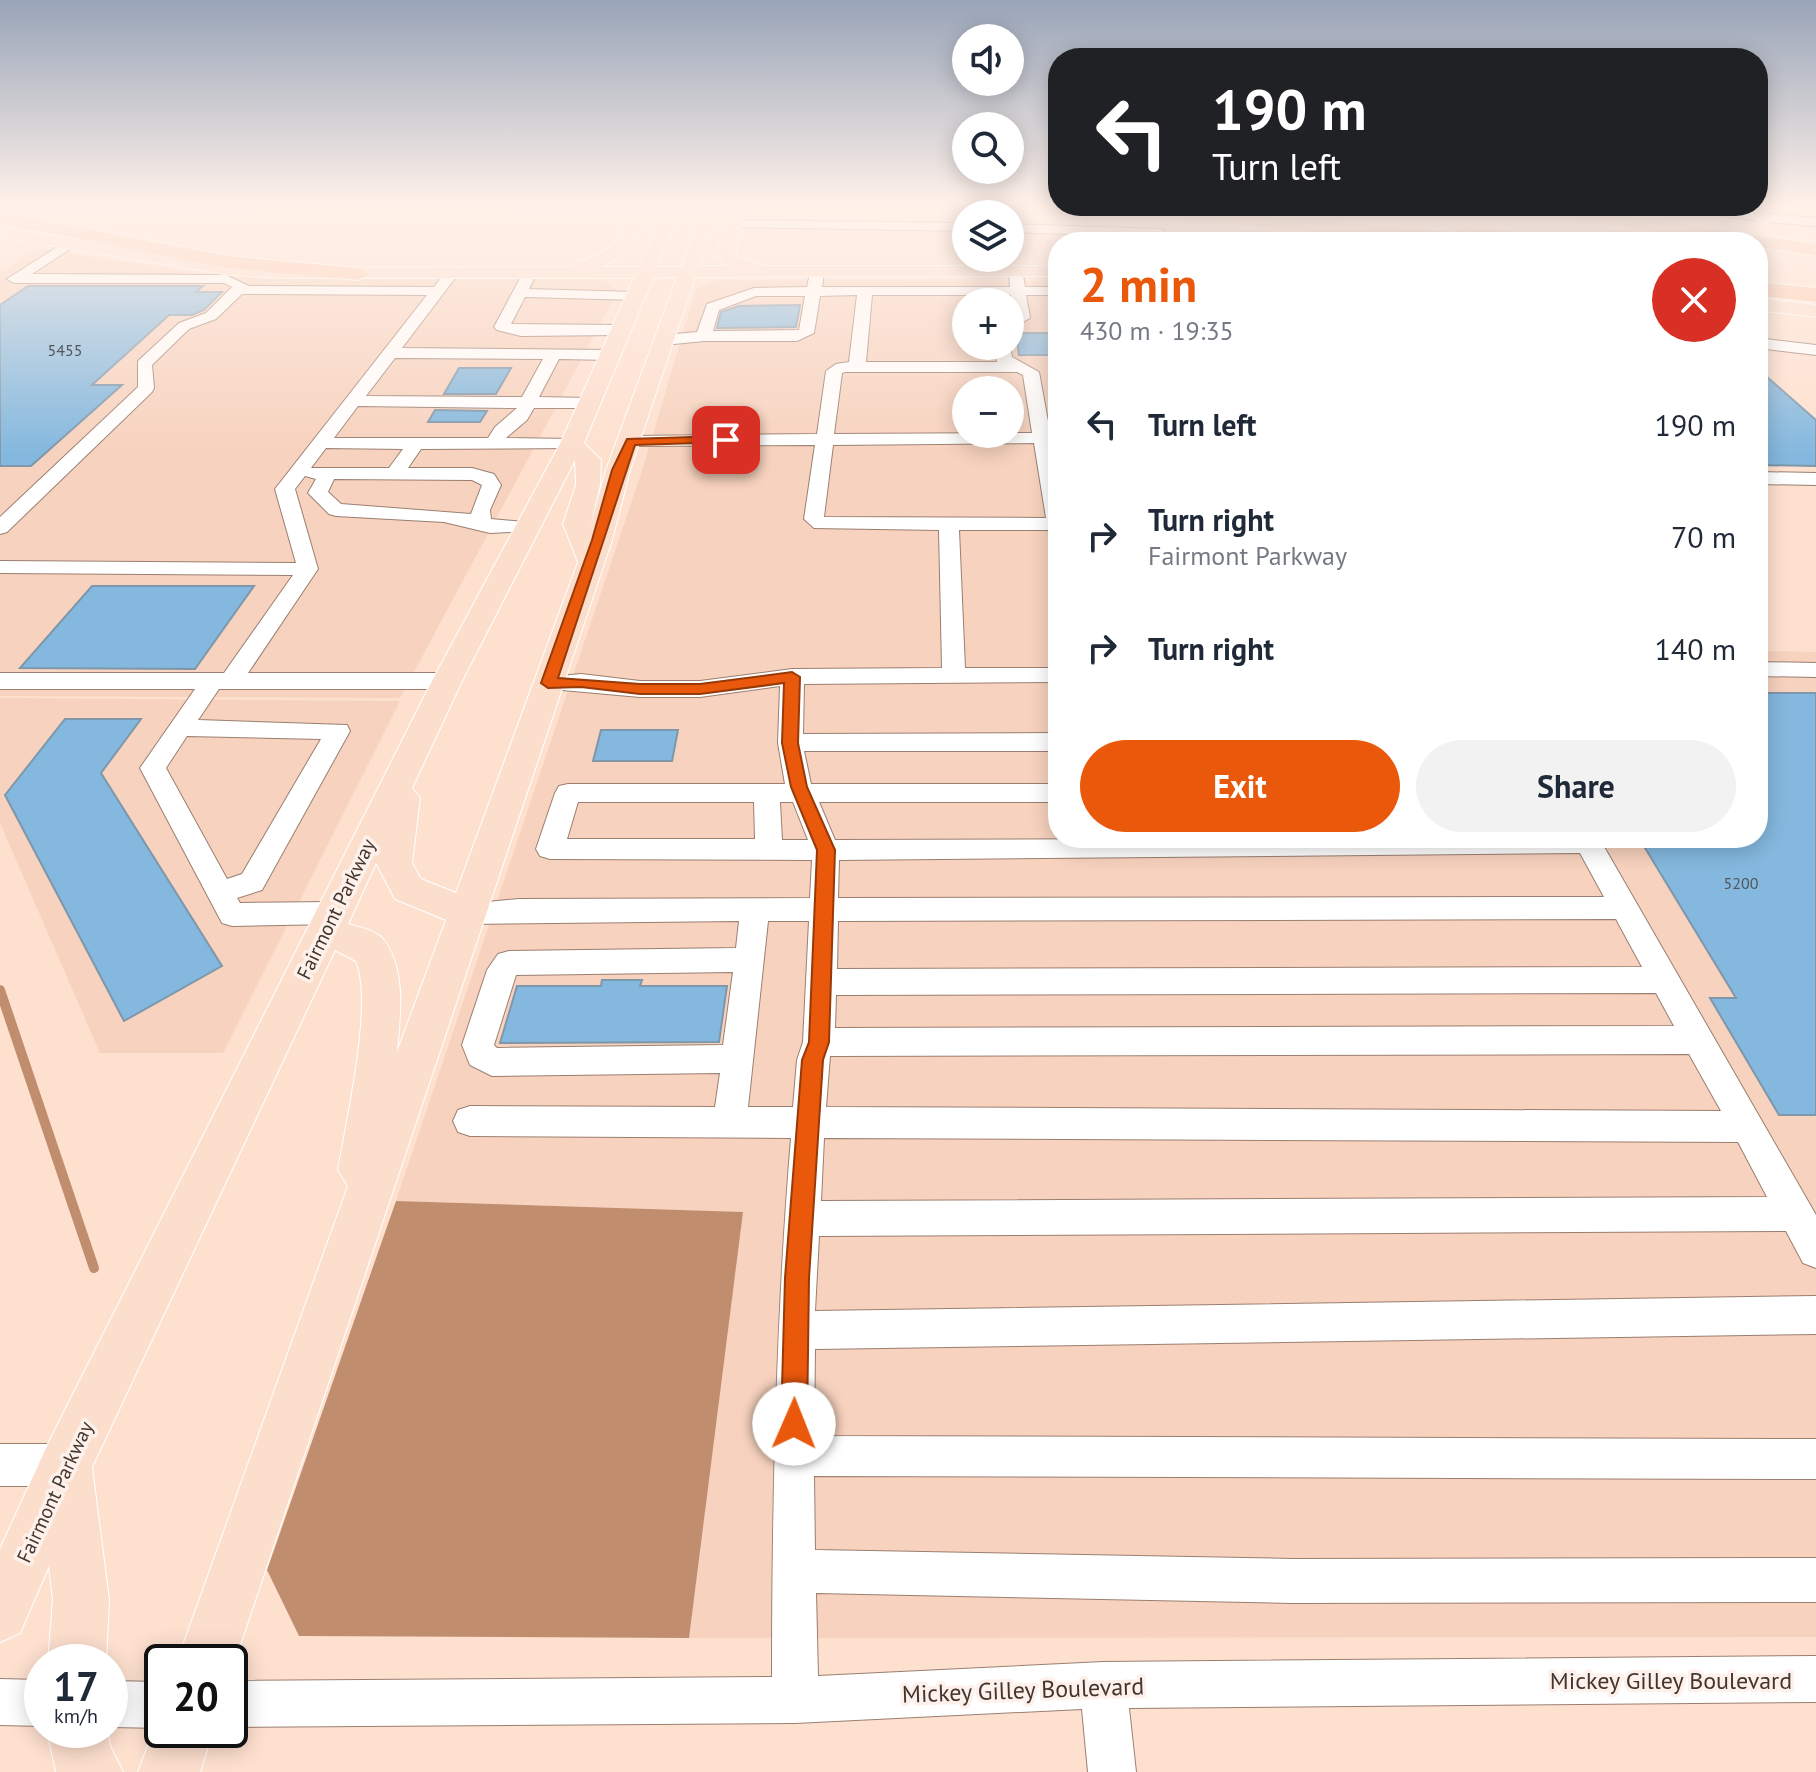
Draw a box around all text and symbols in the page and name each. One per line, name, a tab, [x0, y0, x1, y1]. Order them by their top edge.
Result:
map controls	[952, 24, 1024, 448]
button: sound	[952, 24, 1024, 96]
text: 190 m	[1212, 73, 1367, 145]
icon: left	[1080, 80, 1184, 184]
button: search	[952, 112, 1024, 184]
text: Turn left	[1212, 143, 1341, 190]
button: layers	[952, 200, 1024, 272]
text: 2 min	[1080, 253, 1197, 315]
button: close	[1652, 258, 1736, 342]
button: +	[952, 288, 1024, 360]
text: 430 m · 19:35	[1080, 314, 1234, 347]
house number: 5455	[48, 340, 82, 360]
button: −	[952, 376, 1024, 448]
icon: left	[1080, 402, 1124, 446]
text: Turn left	[1148, 405, 1256, 444]
text: 190 m	[1655, 405, 1736, 444]
pin	[692, 406, 760, 474]
icon: arrive	[704, 418, 748, 462]
text: Turn right	[1148, 500, 1274, 539]
icon: right	[1080, 514, 1124, 558]
text: 70 m	[1671, 517, 1736, 556]
text: Fairmont Parkway	[1148, 539, 1347, 572]
icon: right	[1080, 626, 1124, 670]
text: Turn right	[1148, 629, 1274, 668]
text: 140 m	[1655, 629, 1736, 668]
button: Exit	[1080, 740, 1400, 832]
button: Share	[1416, 740, 1736, 832]
street label: Fairmont Parkway	[291, 834, 382, 984]
house number: 5200	[1724, 873, 1759, 893]
position arrow	[752, 1382, 836, 1466]
street label: Fairmont Parkway	[11, 1416, 99, 1567]
speed limit sign: 20	[144, 1644, 248, 1748]
text: 17	[53, 1660, 99, 1712]
street label: Mickey Gilley Boulevard	[1550, 1665, 1792, 1696]
street label: Mickey Gilley Boulevard	[901, 1670, 1145, 1710]
text: km/h	[54, 1703, 98, 1729]

